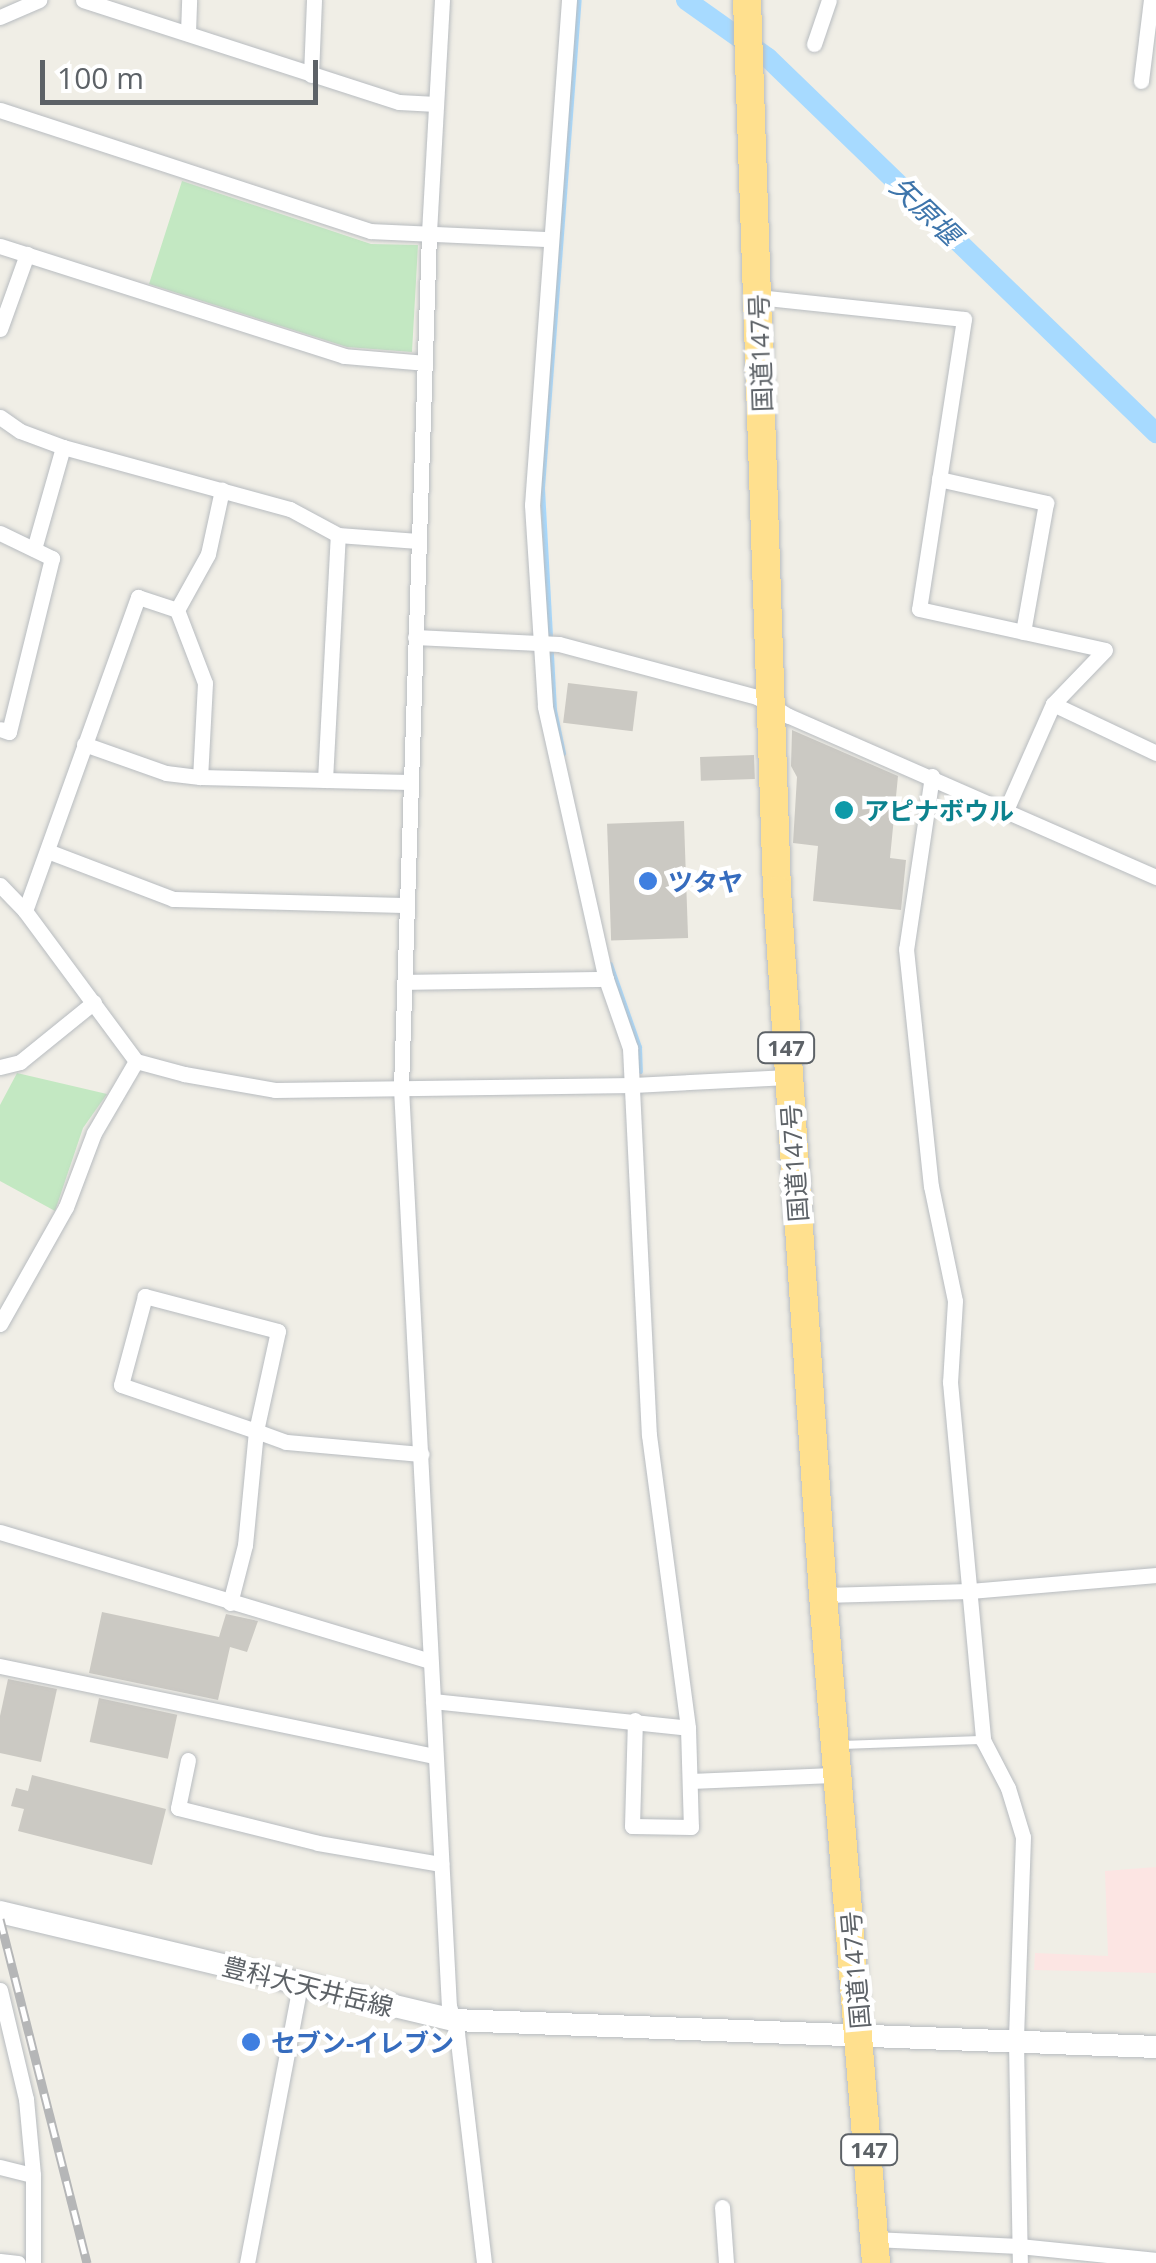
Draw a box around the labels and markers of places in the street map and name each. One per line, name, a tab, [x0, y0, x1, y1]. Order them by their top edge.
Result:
place label: アピナボウル	[864, 795, 1014, 825]
marker: アピナボウル	[833, 799, 855, 821]
place label: ツタヤ	[668, 866, 743, 896]
marker: ツタヤ	[637, 870, 659, 892]
place label: セブン-イレブン	[271, 2027, 454, 2057]
marker: セブン-イレブン	[240, 2031, 262, 2053]

